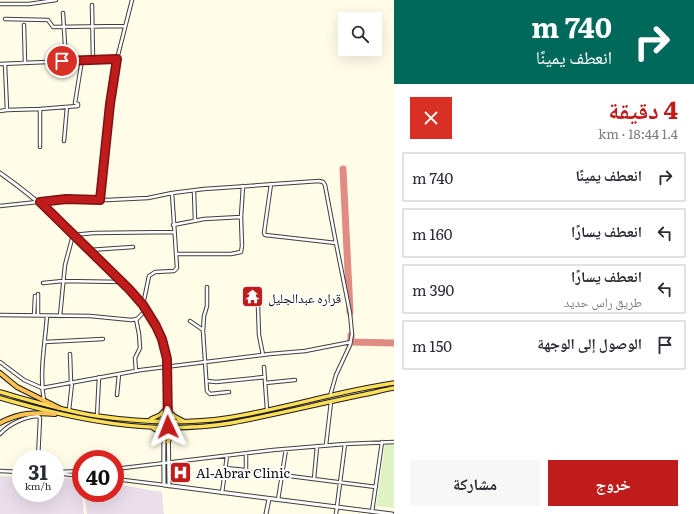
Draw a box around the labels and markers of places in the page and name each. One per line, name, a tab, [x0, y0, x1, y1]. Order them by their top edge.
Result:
pin	[45, 44, 79, 78]
temple icon: قراره عبدالجليل	[239, 284, 265, 310]
place label: قراره عبدالجليل	[268, 288, 341, 307]
hospital icon: Al-Abrar Clinic	[168, 459, 194, 485]
place label: Al-Abrar Clinic	[196, 463, 291, 482]

